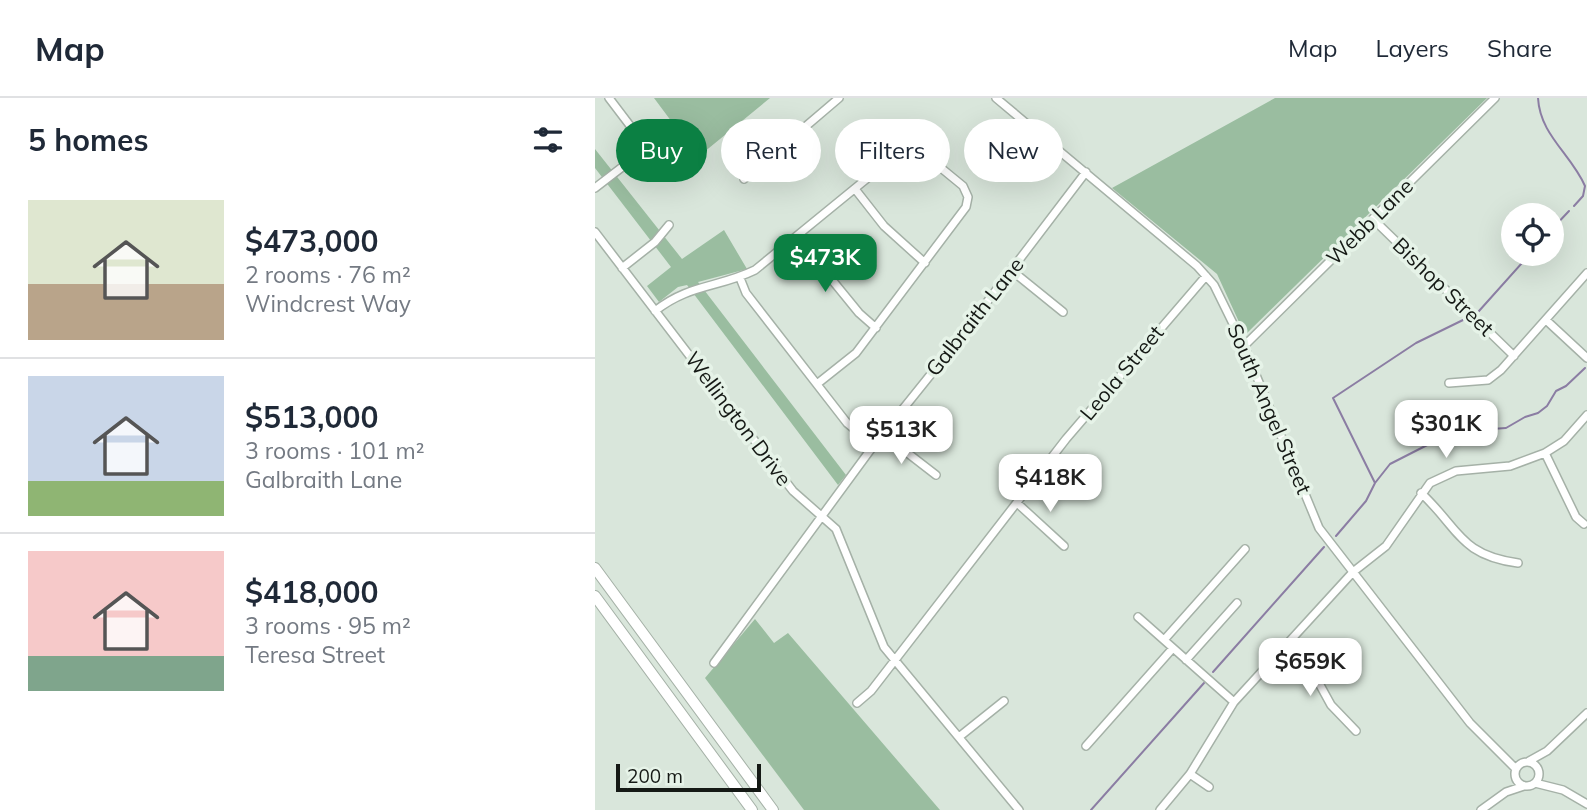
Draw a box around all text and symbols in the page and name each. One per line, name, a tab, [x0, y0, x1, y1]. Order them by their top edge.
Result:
text: Map	[35, 28, 105, 69]
text: Map	[1288, 33, 1337, 63]
text: Layers	[1375, 33, 1449, 63]
text: Share	[1487, 33, 1552, 63]
chip: Buy	[616, 119, 707, 182]
chip: Rent	[721, 119, 821, 182]
chip: Filters	[835, 119, 950, 182]
chip: New	[964, 119, 1063, 182]
text: 5 homes	[28, 121, 149, 159]
icon: filters	[529, 121, 567, 159]
street label: Webb Lane	[1321, 173, 1418, 270]
map controls	[1501, 203, 1564, 266]
button: locate	[1501, 203, 1564, 266]
text: $473,000	[245, 222, 378, 260]
icon: home	[84, 228, 168, 312]
street label: Bishop Street	[1388, 232, 1500, 341]
pin: $473K	[776, 234, 874, 294]
text: $473K	[790, 242, 860, 271]
street label: Galbraith Lane	[920, 252, 1029, 381]
text: 2 rooms · 76 m²	[245, 260, 411, 289]
text: Windcrest Way	[245, 289, 411, 318]
street label: South Angel Street	[1222, 319, 1318, 498]
street label: Leola Street	[1074, 320, 1168, 425]
street label: Wellington Drive	[680, 346, 798, 491]
text: $513,000	[245, 398, 378, 436]
pin: $301K	[1397, 400, 1495, 460]
icon: home	[84, 404, 168, 488]
pin: $513K	[852, 406, 950, 466]
text: $301K	[1411, 408, 1481, 437]
text: $513K	[866, 414, 936, 443]
text: 3 rooms · 101 m²	[245, 436, 425, 465]
pin: $418K	[1001, 454, 1099, 514]
text: $418K	[1015, 462, 1085, 491]
text: Galbraith Lane	[245, 465, 402, 494]
text: $418,000	[245, 573, 378, 611]
icon: home	[84, 579, 168, 663]
text: 3 rooms · 95 m²	[245, 611, 411, 640]
pin: $659K	[1261, 638, 1359, 698]
text: Teresa Street	[245, 640, 385, 669]
text: $659K	[1275, 646, 1345, 675]
scale bar	[616, 761, 761, 793]
text: 200 m	[627, 764, 683, 788]

